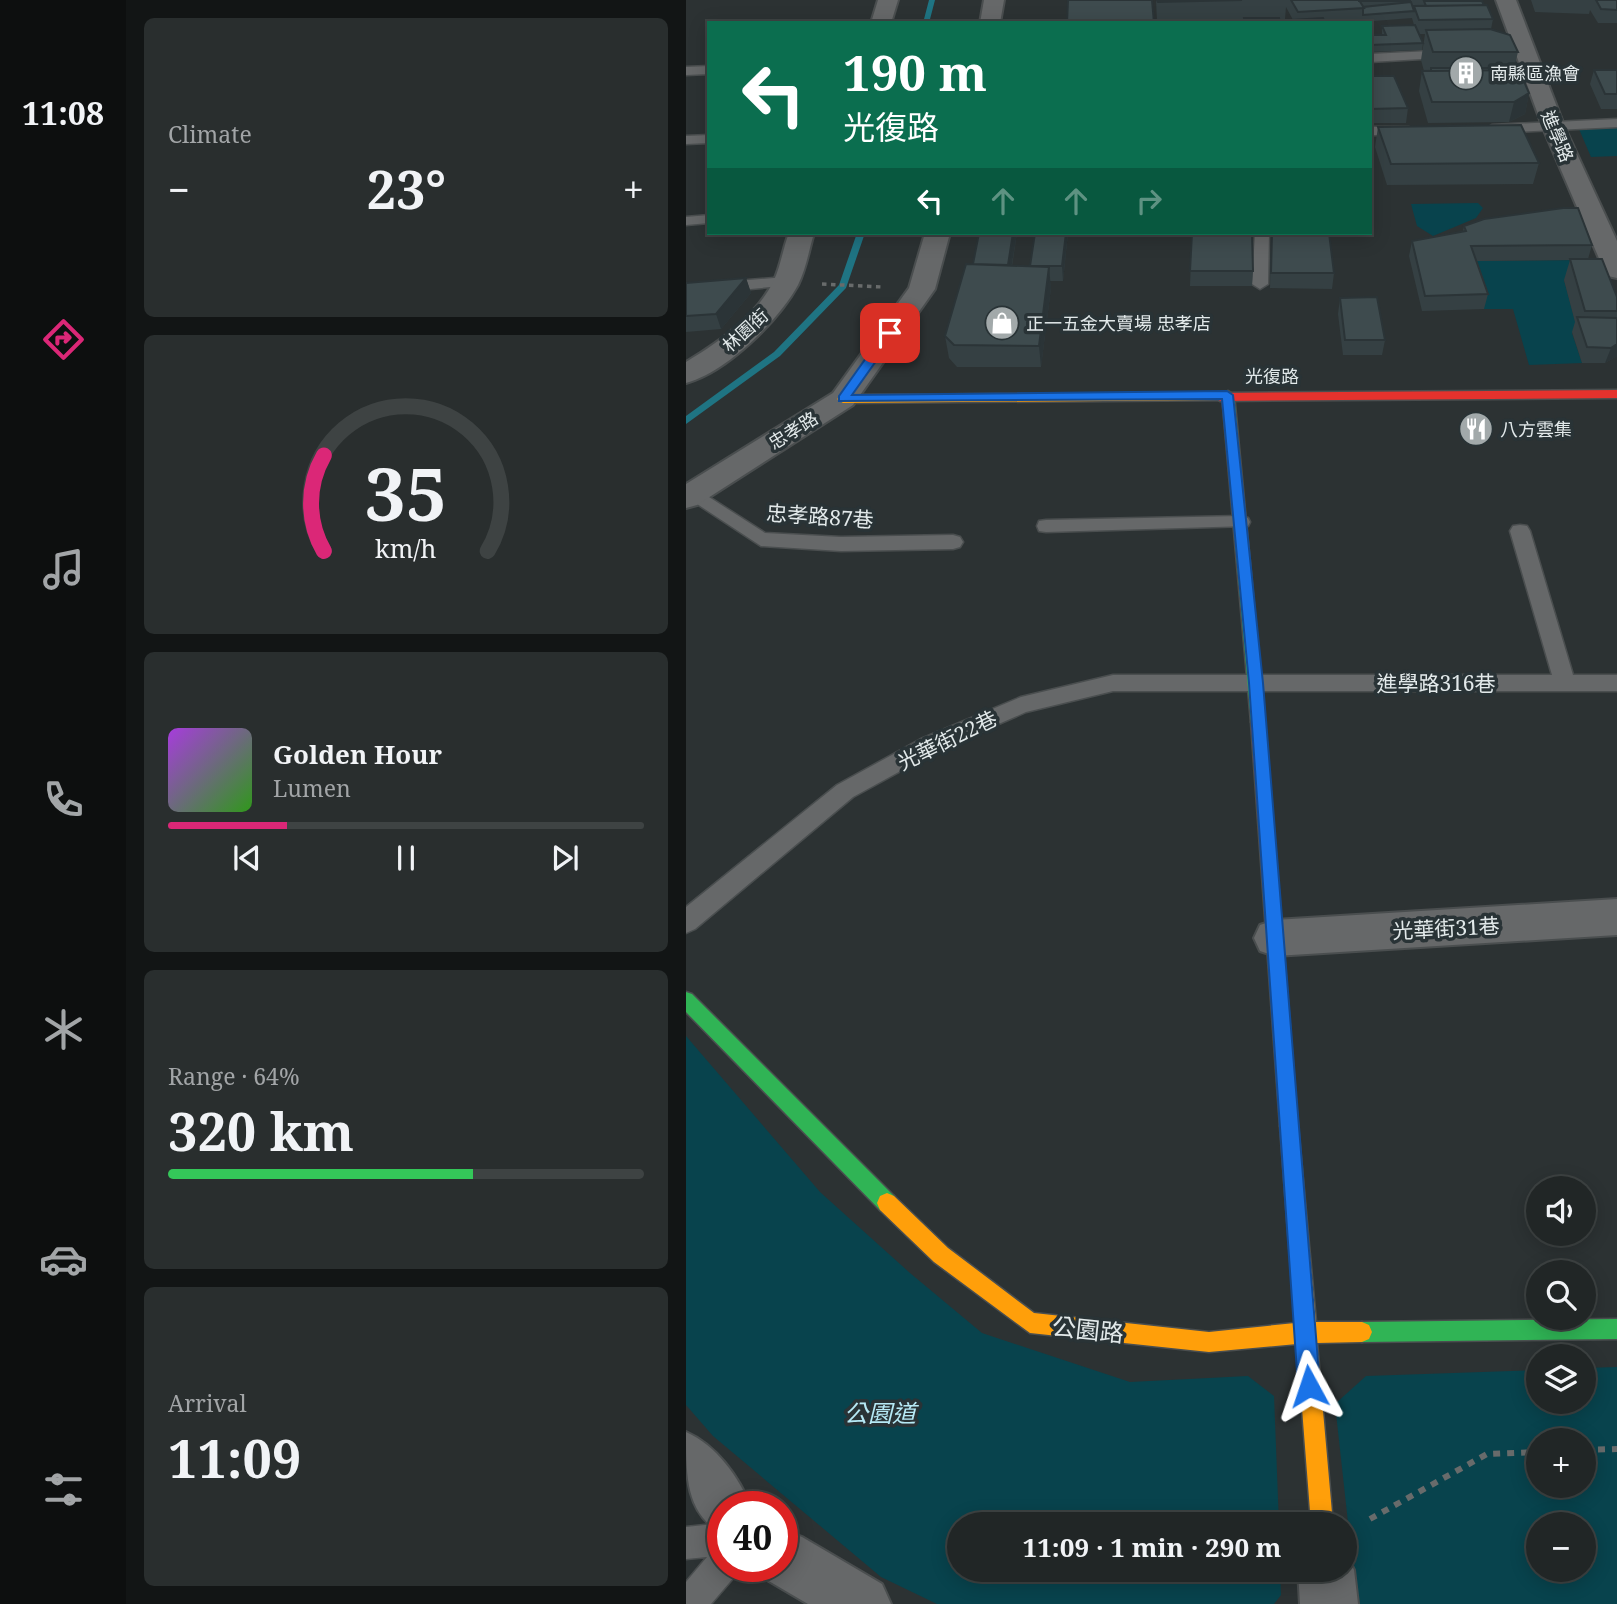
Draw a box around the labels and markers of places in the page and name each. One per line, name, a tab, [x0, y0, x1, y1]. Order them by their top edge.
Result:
building icon: 南縣區漁會	[1447, 54, 1485, 92]
place label: 南縣區漁會	[1490, 61, 1580, 85]
pin	[860, 303, 920, 363]
shop icon: 正一五金大賣場 忠孝店	[983, 304, 1021, 342]
place label: 正一五金大賣場 忠孝店	[1026, 311, 1211, 335]
restaurant icon: 八方雲集	[1457, 410, 1495, 448]
place label: 八方雲集	[1500, 417, 1572, 441]

